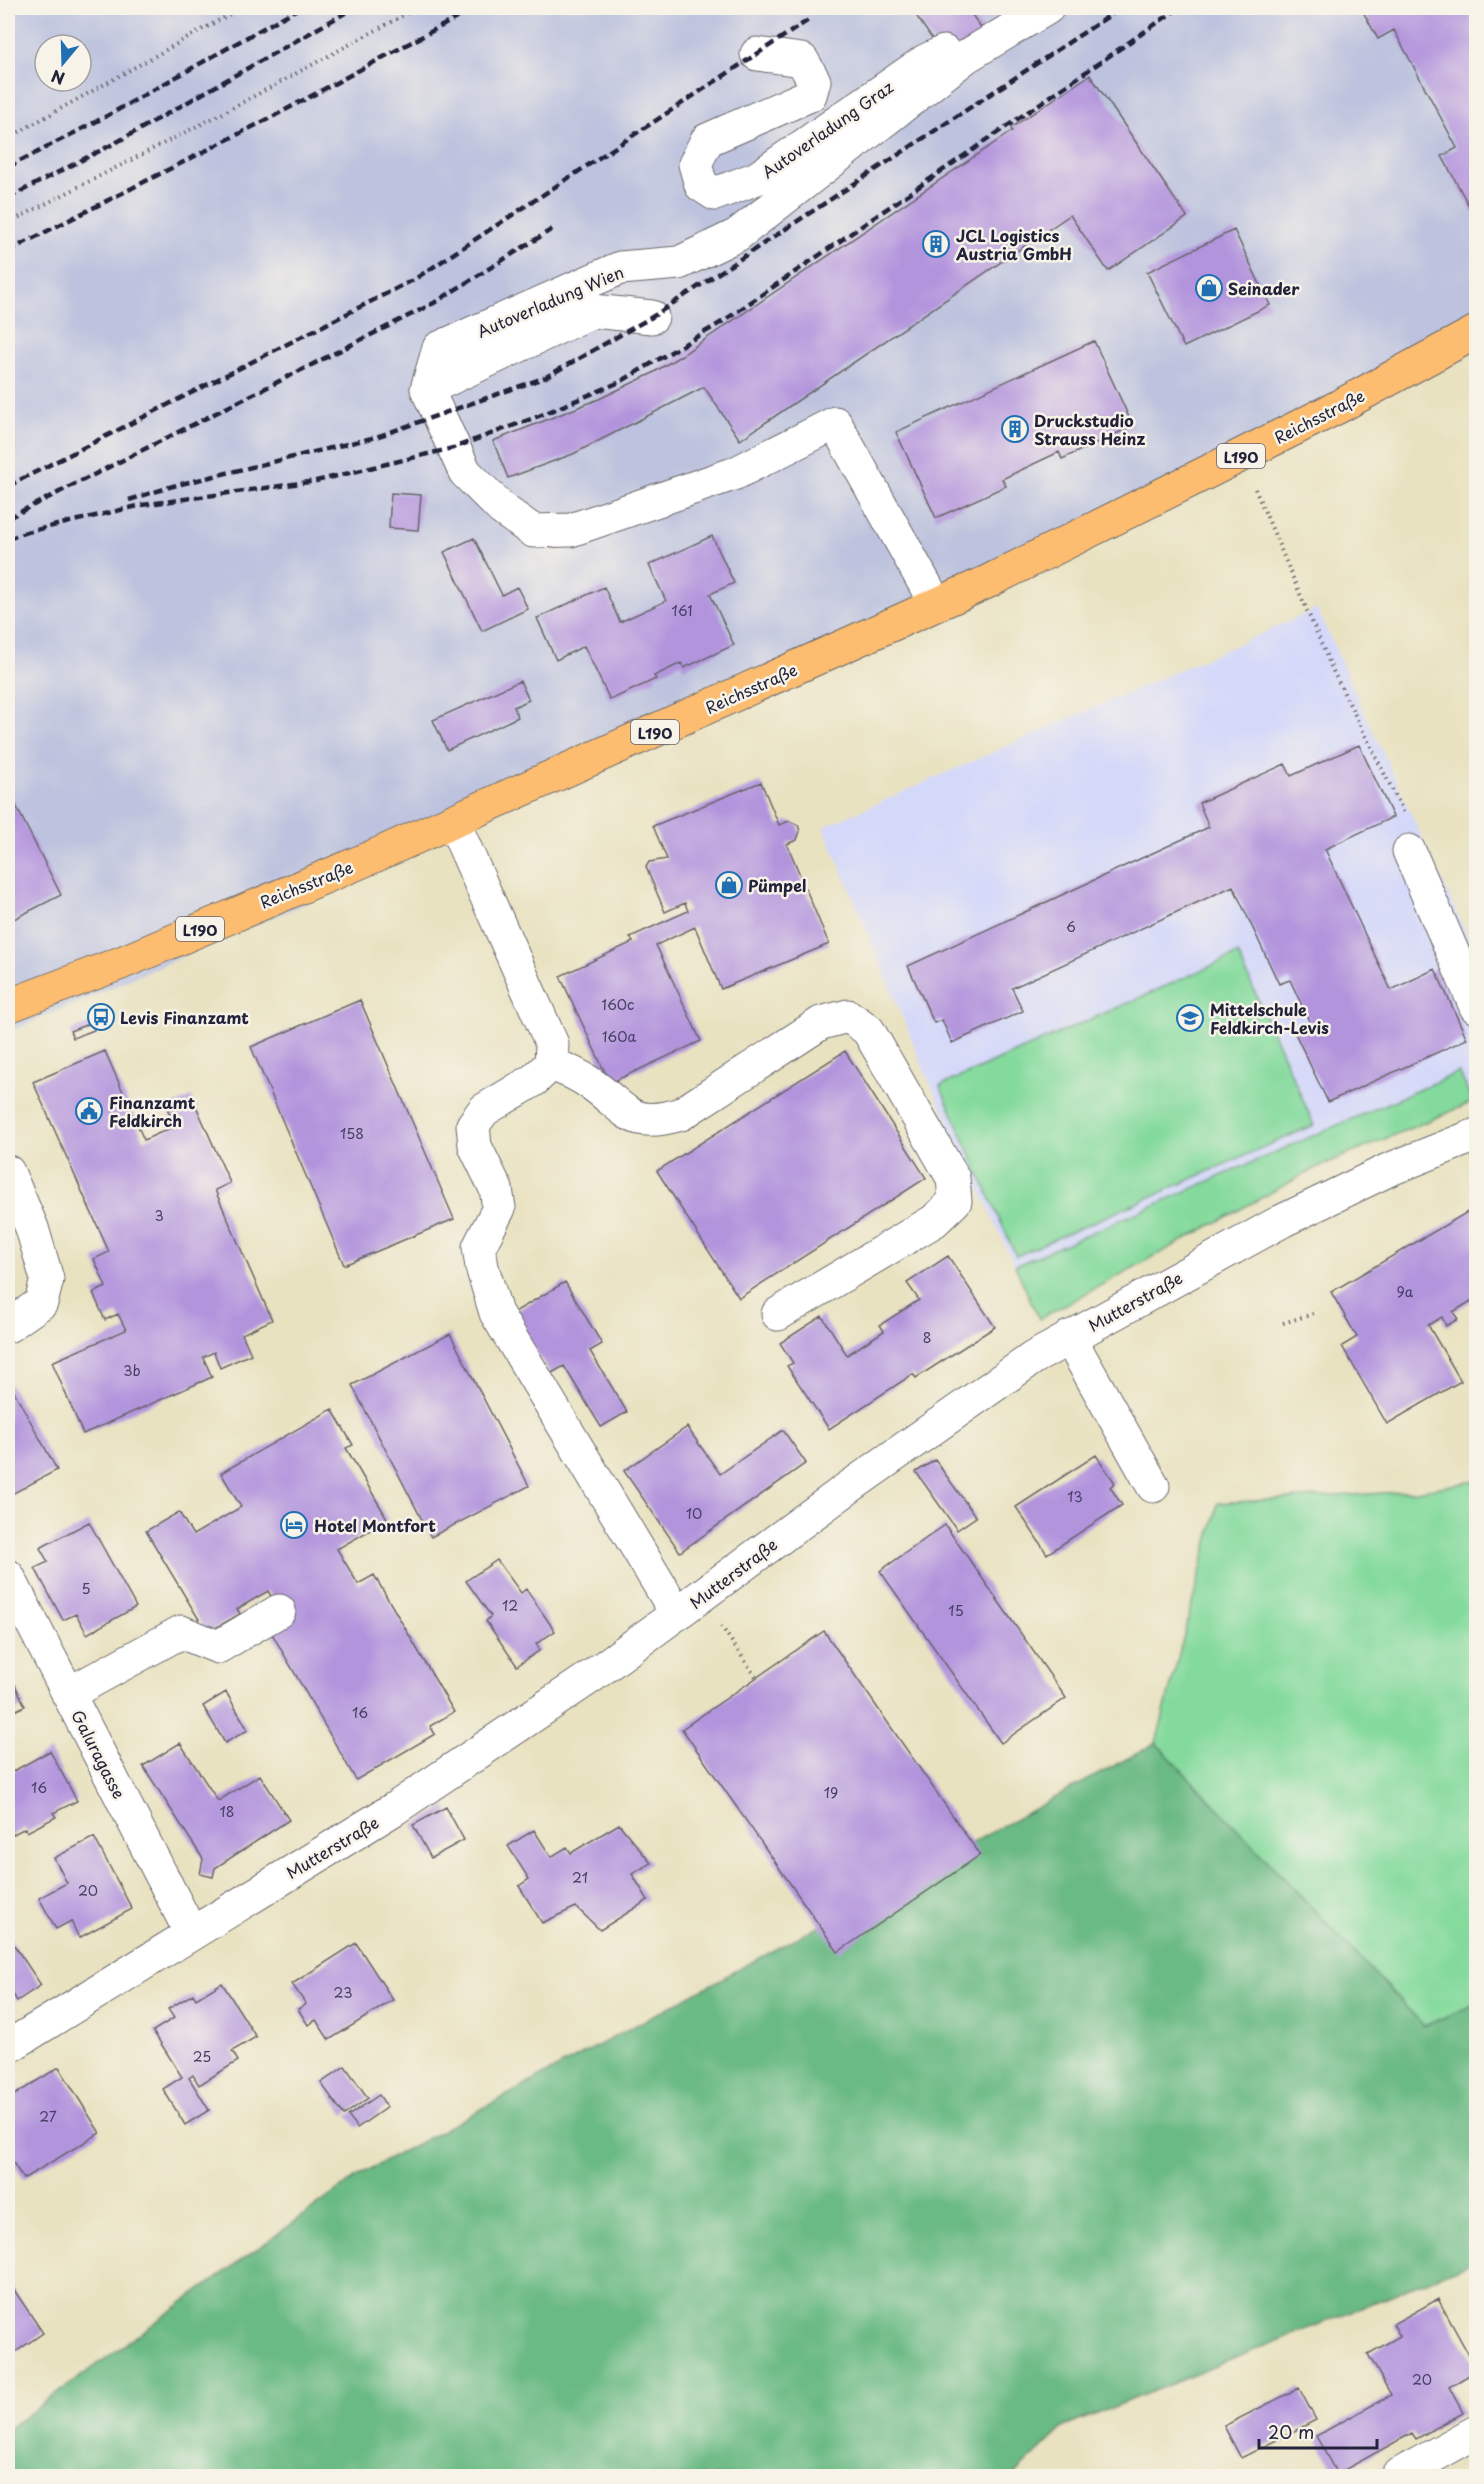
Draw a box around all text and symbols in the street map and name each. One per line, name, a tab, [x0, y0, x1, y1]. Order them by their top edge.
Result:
north arrow	[33, 33, 93, 93]
text: N	[48, 65, 68, 92]
street label: Autoverladung Graz	[757, 74, 898, 183]
place label: JCL Logistics Austria GmbH	[955, 223, 1072, 265]
building icon: JCL Logistics Austria GmbH	[921, 229, 951, 259]
street label: Autoverladung Wien	[473, 259, 627, 343]
shop icon: Seinader	[1194, 273, 1224, 303]
place label: Seinader	[1228, 276, 1300, 300]
street label: Reichsstraße	[1270, 383, 1368, 449]
place label: Druckstudio Strauss Heinz	[1034, 408, 1146, 450]
building icon: Druckstudio Strauss Heinz	[1000, 414, 1030, 444]
road number: L190	[1217, 444, 1265, 468]
house number: 161	[672, 600, 692, 621]
street label: Reichsstraße	[701, 657, 801, 719]
road number: L190	[631, 720, 679, 744]
street label: Reichsstraße	[256, 854, 356, 914]
shop icon: Pümpel	[714, 870, 744, 900]
place label: Pümpel	[748, 873, 806, 897]
house number: 6	[1066, 916, 1076, 937]
road number: L190	[176, 917, 224, 941]
house number: 160c	[602, 994, 634, 1015]
place label: Mittelschule Feldkirch-Levis	[1210, 997, 1329, 1039]
bus stop icon: Levis Finanzamt	[86, 1002, 116, 1032]
school or university icon: Mittelschule Feldkirch-Levis	[1175, 1003, 1205, 1033]
place label: Levis Finanzamt	[120, 1005, 249, 1029]
house number: 160a	[602, 1026, 636, 1047]
place label: Finanzamt Feldkirch	[109, 1090, 196, 1132]
public building icon: Finanzamt Feldkirch	[74, 1096, 104, 1126]
house number: 158	[340, 1123, 364, 1144]
house number: 3	[154, 1205, 164, 1226]
street label: Mutterstraße	[1084, 1265, 1186, 1337]
house number: 9a	[1397, 1281, 1414, 1302]
house number: 8	[923, 1327, 931, 1348]
house number: 3b	[123, 1360, 141, 1381]
house number: 13	[1067, 1486, 1083, 1507]
house number: 10	[686, 1503, 702, 1524]
hotel icon: Hotel Montfort	[279, 1510, 309, 1540]
place label: Hotel Montfort	[314, 1513, 436, 1537]
street label: Mutterstraße	[684, 1532, 782, 1614]
house number: 5	[81, 1578, 91, 1599]
house number: 12	[502, 1595, 518, 1616]
house number: 15	[948, 1600, 964, 1621]
house number: 16	[352, 1702, 368, 1723]
street label: Galuragasse	[66, 1705, 132, 1803]
house number: 16	[31, 1777, 47, 1798]
house number: 19	[824, 1782, 838, 1803]
house number: 18	[219, 1801, 235, 1822]
street label: Mutterstraße	[281, 1810, 383, 1884]
house number: 21	[572, 1867, 588, 1888]
house number: 20	[78, 1880, 98, 1901]
house number: 23	[334, 1982, 352, 2003]
house number: 25	[193, 2046, 211, 2067]
house number: 27	[39, 2106, 57, 2127]
house number: 20	[1412, 2369, 1432, 2390]
scale bar	[1259, 2412, 1378, 2450]
text: 20 m	[1268, 2418, 1314, 2445]

